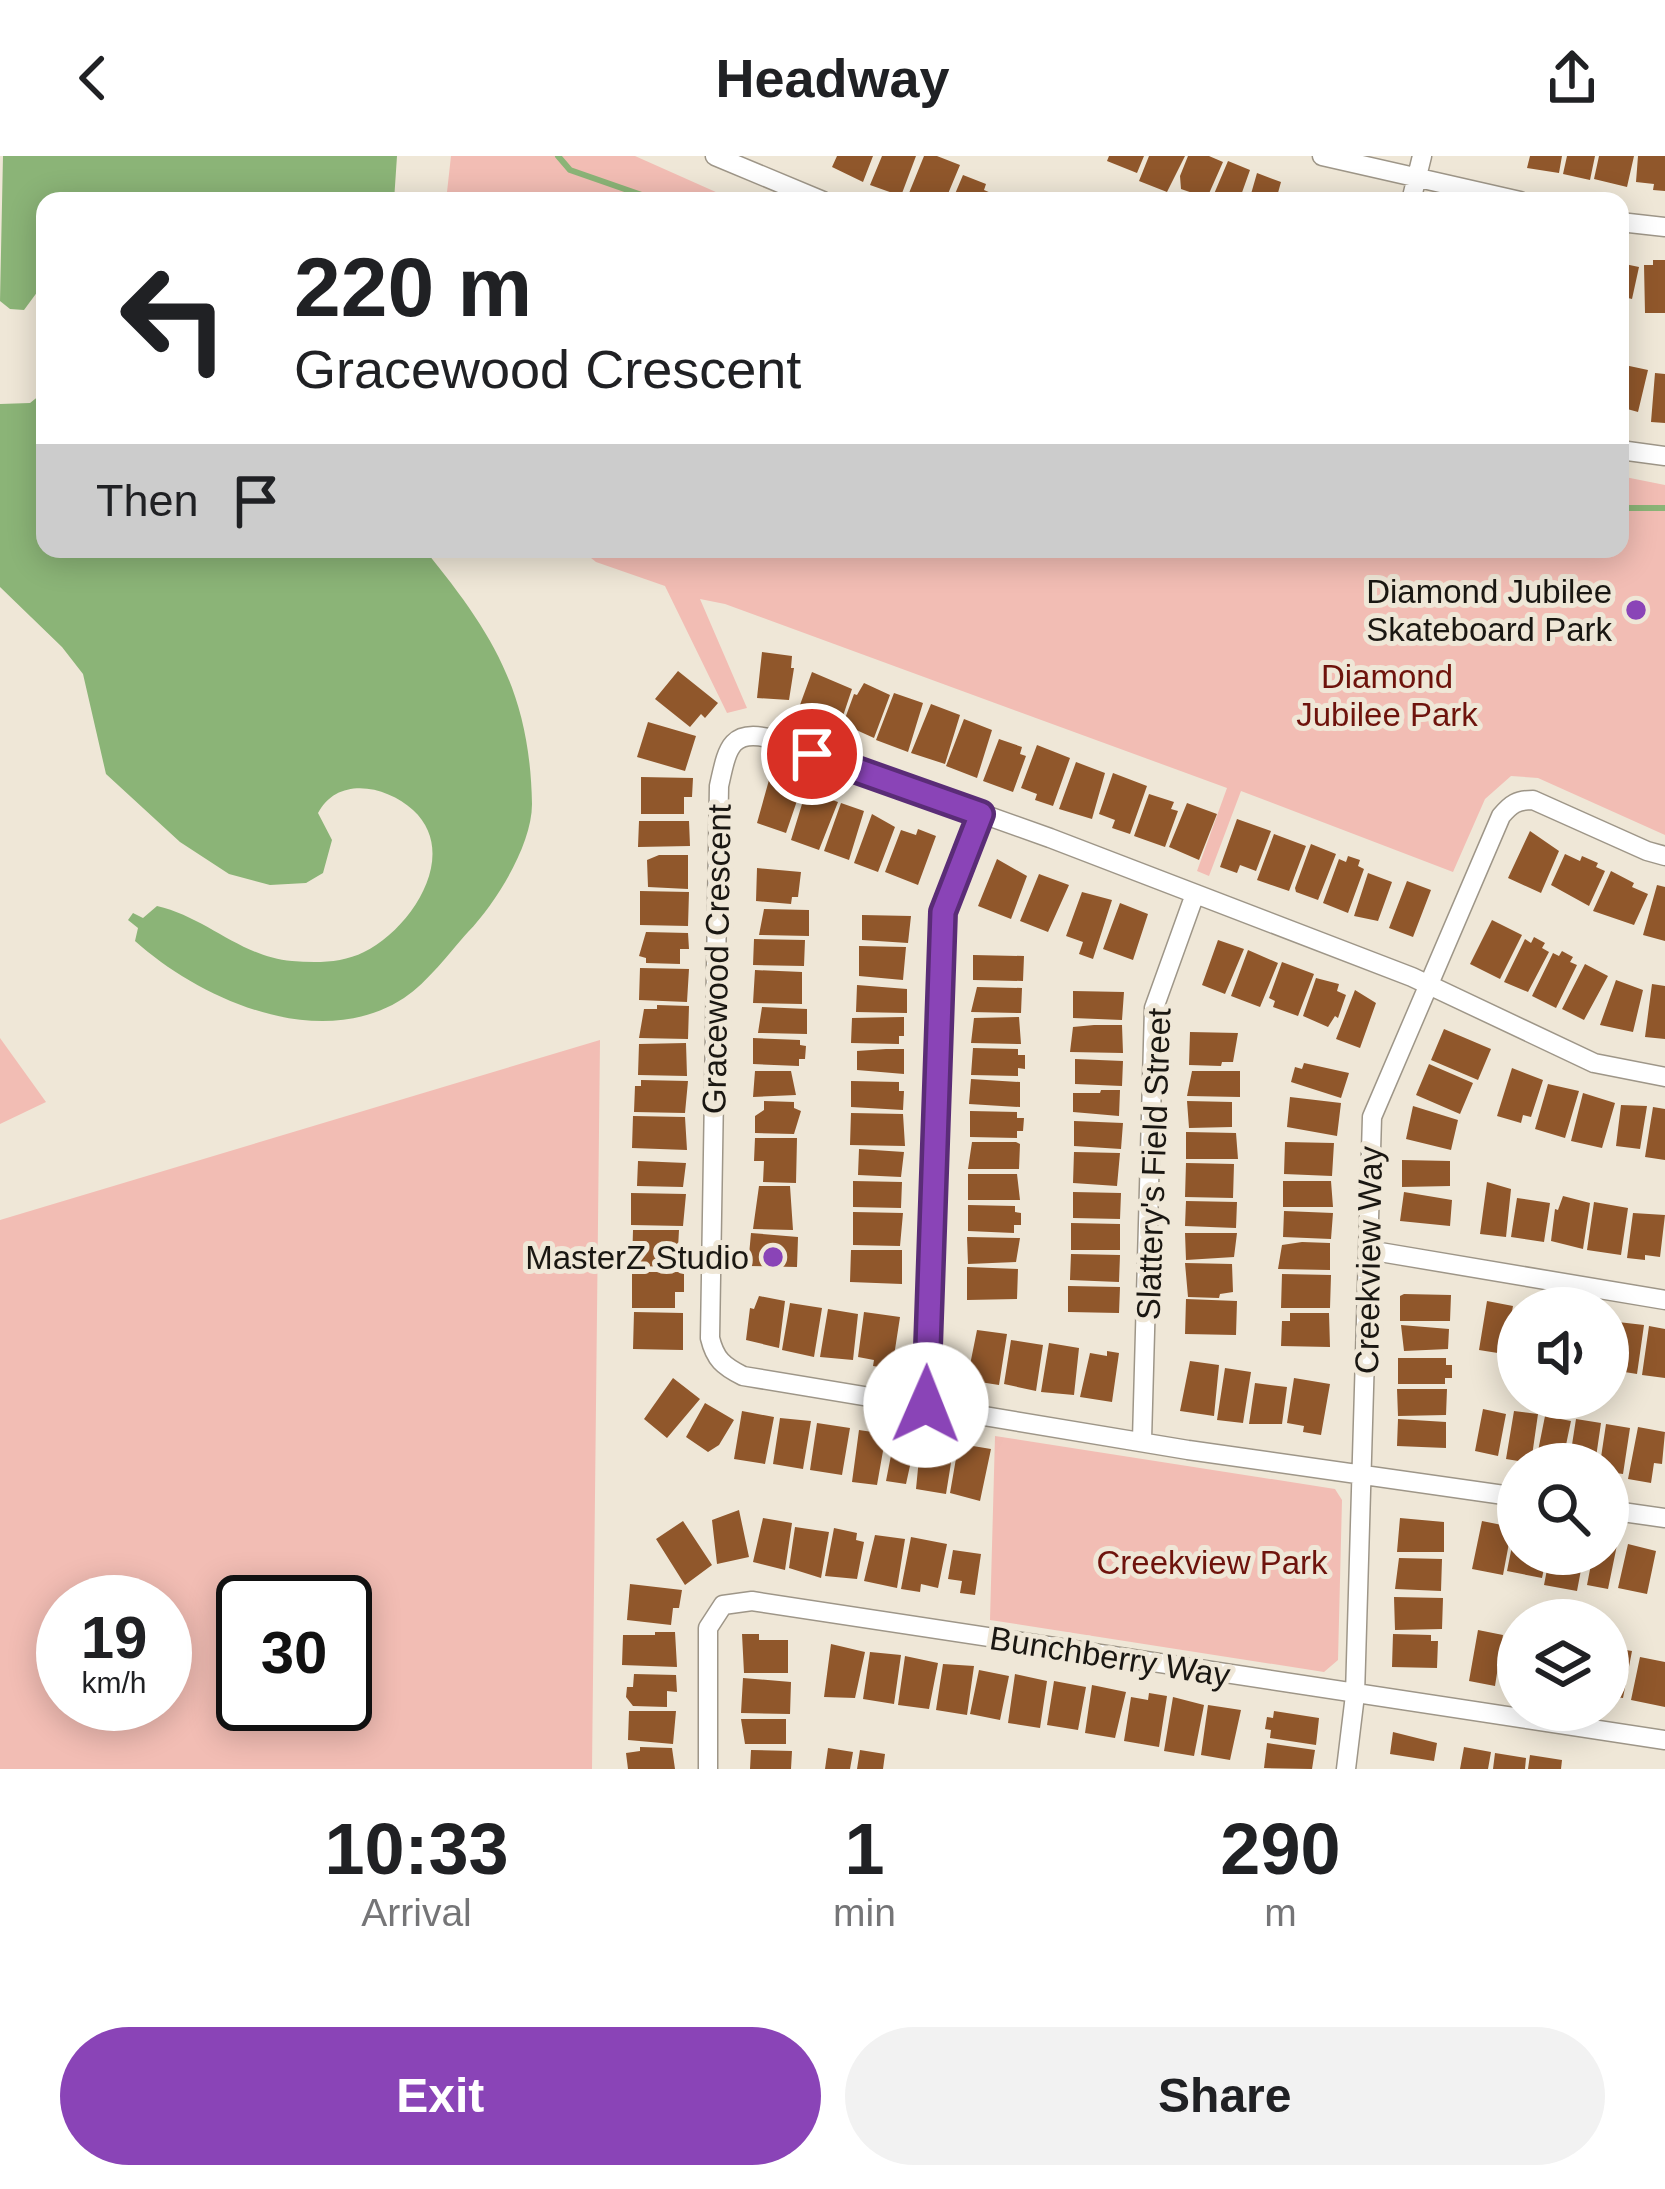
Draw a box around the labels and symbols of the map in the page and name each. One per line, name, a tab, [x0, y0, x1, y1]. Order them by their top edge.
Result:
place label: Diamond Jubilee Skateboard Park	[1366, 573, 1612, 648]
marker: Diamond Jubilee Skateboard Park	[1623, 597, 1649, 623]
park label: Diamond Jubilee Park	[1296, 658, 1478, 733]
pin	[761, 703, 863, 805]
street label: Gracewood Crescent	[695, 804, 738, 1114]
street label: Slattery's Field Street	[1130, 1007, 1177, 1321]
street label: Creekview Way	[1348, 1145, 1389, 1374]
place label: MasterZ Studio	[525, 1239, 749, 1276]
marker: MasterZ Studio	[760, 1244, 786, 1270]
position arrow	[863, 1342, 989, 1468]
park label: Creekview Park	[1096, 1544, 1328, 1581]
speed limit sign: 30	[216, 1575, 372, 1731]
street label: Bunchberry Way	[987, 1619, 1233, 1694]

